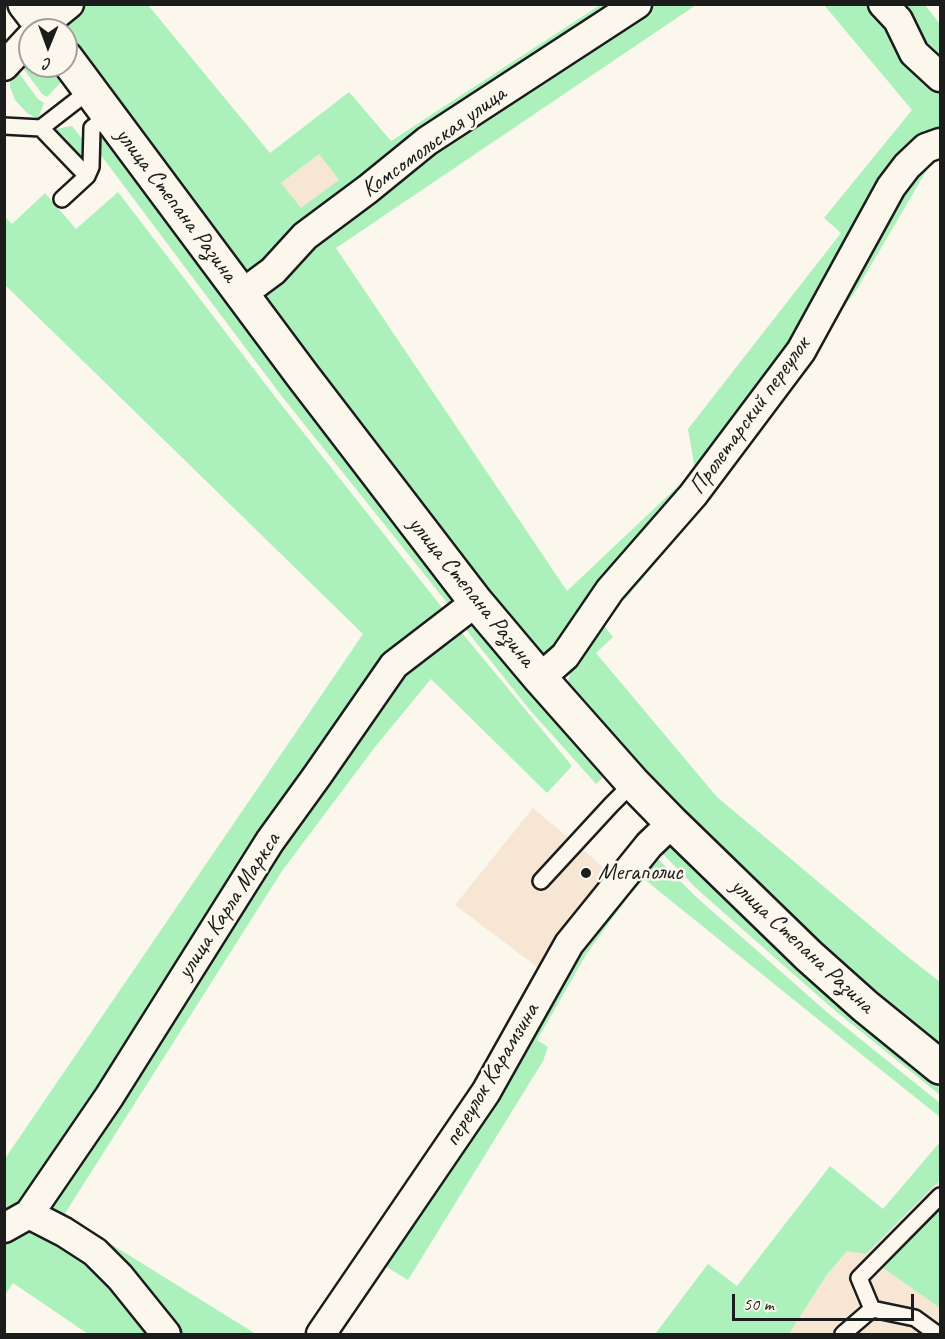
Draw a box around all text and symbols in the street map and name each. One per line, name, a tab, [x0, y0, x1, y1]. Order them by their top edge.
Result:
north arrow	[18, 18, 78, 78]
text: С	[44, 54, 52, 74]
street label: Комсомольская улица	[356, 80, 512, 204]
street label: улица Степана Разина	[109, 122, 243, 288]
street label: Пролетарский переулок	[683, 332, 817, 500]
street label: улица Степана Разина	[401, 511, 541, 673]
street label: улица Карла Маркса	[171, 827, 287, 985]
place label: Мегаполис	[598, 859, 683, 887]
marker: Мегаполис	[579, 866, 593, 880]
street label: улица Степана Разина	[724, 872, 880, 1020]
street label: переулок Карамзина	[438, 998, 546, 1152]
scale bar	[735, 1282, 916, 1320]
text: 50 m	[743, 1293, 774, 1315]

